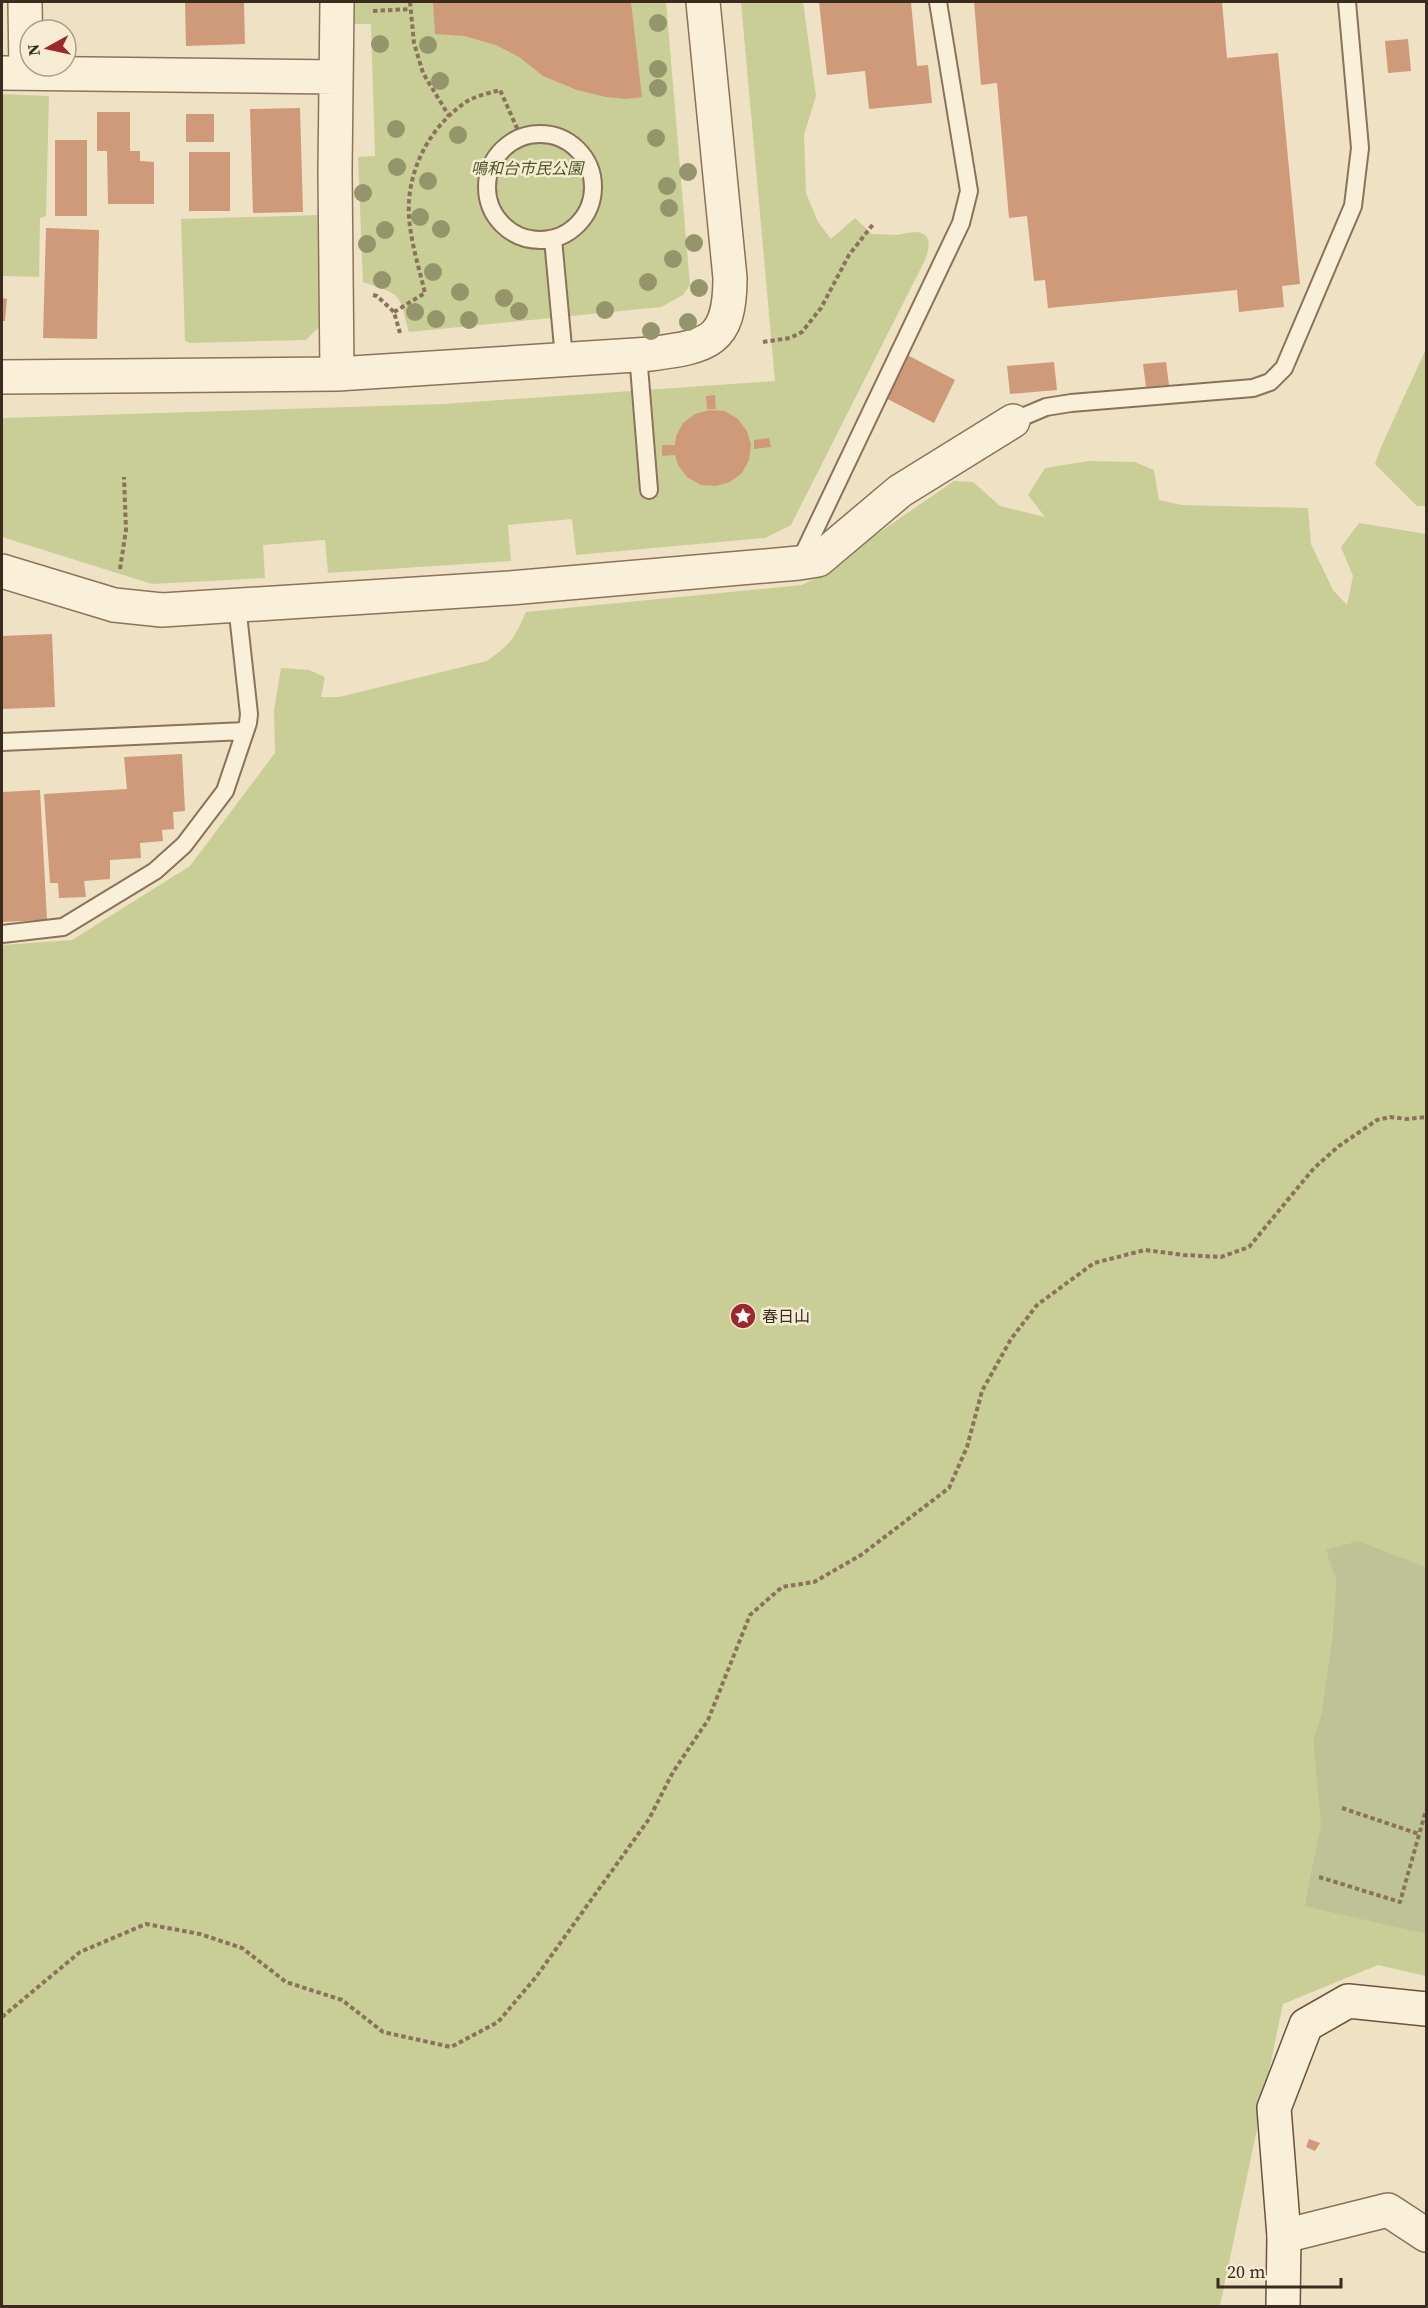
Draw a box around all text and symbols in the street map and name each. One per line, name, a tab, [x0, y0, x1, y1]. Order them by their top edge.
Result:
north arrow	[18, 18, 78, 78]
text: N	[21, 42, 45, 57]
park label: 鳴和台市民公園	[471, 157, 585, 179]
place icon: 春日山	[728, 1301, 758, 1331]
place label: 春日山	[762, 1305, 810, 1327]
scale bar	[1218, 2251, 1341, 2289]
text: 20 m	[1227, 2259, 1265, 2284]

